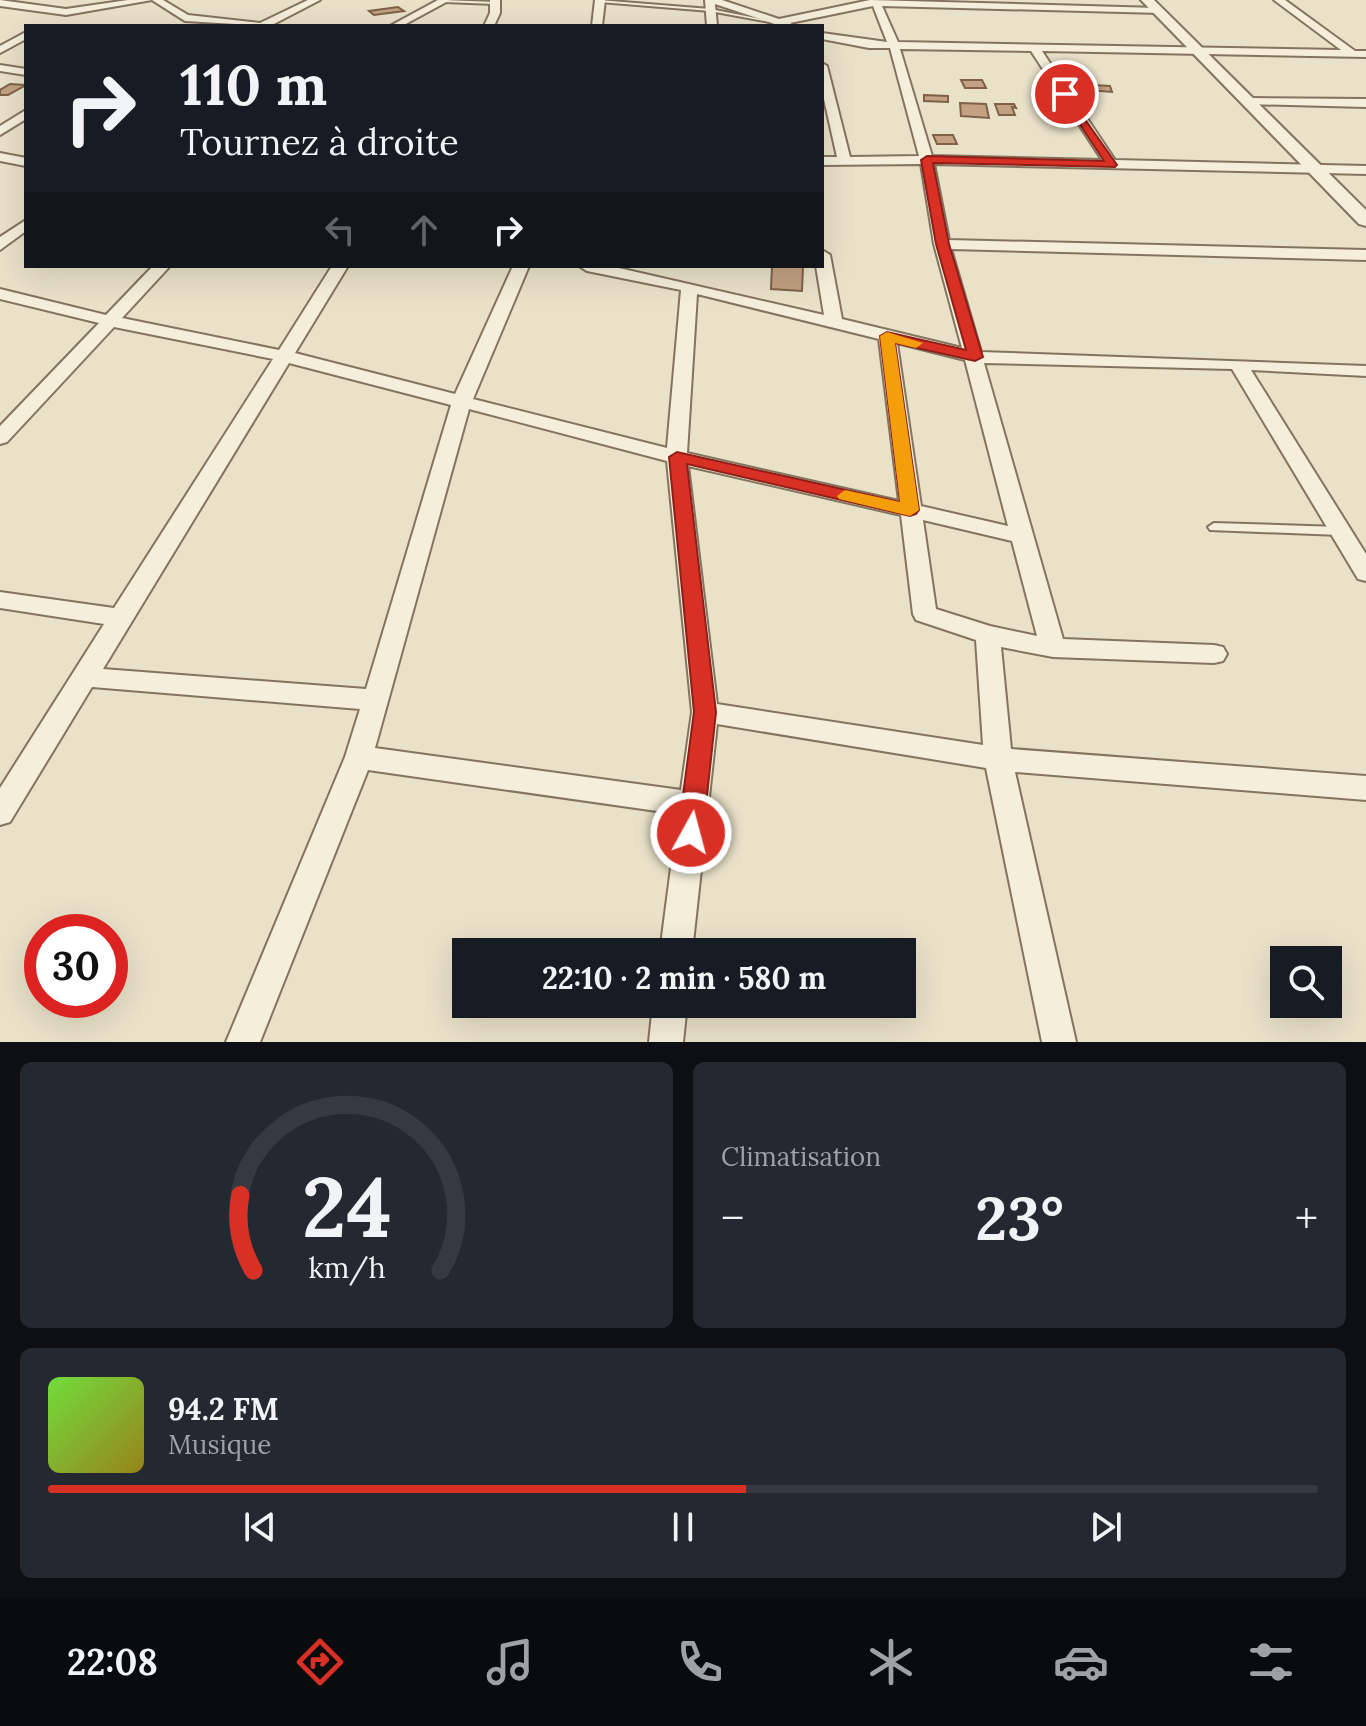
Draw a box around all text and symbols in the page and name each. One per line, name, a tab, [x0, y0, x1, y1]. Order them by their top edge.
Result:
text: 110 m	[180, 49, 327, 120]
icon: right	[48, 56, 152, 160]
pin	[1031, 60, 1099, 128]
icon: arrive	[1043, 72, 1087, 116]
text: Tournez à droite	[180, 119, 459, 165]
icon: left	[318, 208, 362, 252]
icon: ahead	[402, 208, 446, 252]
icon: right	[486, 208, 530, 252]
position arrow	[649, 791, 733, 875]
speed limit sign: 30	[24, 914, 128, 1018]
map controls	[1270, 946, 1342, 1018]
button: search	[1270, 946, 1342, 1018]
text: 22:10 · 2 min · 580 m	[542, 959, 826, 997]
text: Climatisation	[721, 1140, 881, 1173]
text: 24	[302, 1153, 391, 1260]
text: 23°	[975, 1180, 1064, 1256]
text: −	[721, 1190, 744, 1246]
text: +	[1295, 1190, 1318, 1246]
text: km/h	[308, 1249, 385, 1286]
text: 94.2 FM	[168, 1390, 279, 1428]
text: Musique	[168, 1428, 271, 1461]
icon: previous	[238, 1505, 282, 1549]
icon: pause	[661, 1505, 705, 1549]
icon: next	[1084, 1505, 1128, 1549]
icon: directions	[292, 1634, 348, 1690]
icon: music	[482, 1634, 538, 1690]
icon: phone	[672, 1634, 728, 1690]
icon: climate	[863, 1634, 919, 1690]
icon: car	[1053, 1634, 1109, 1690]
icon: filters	[1243, 1634, 1299, 1690]
text: 22:08	[67, 1639, 158, 1685]

